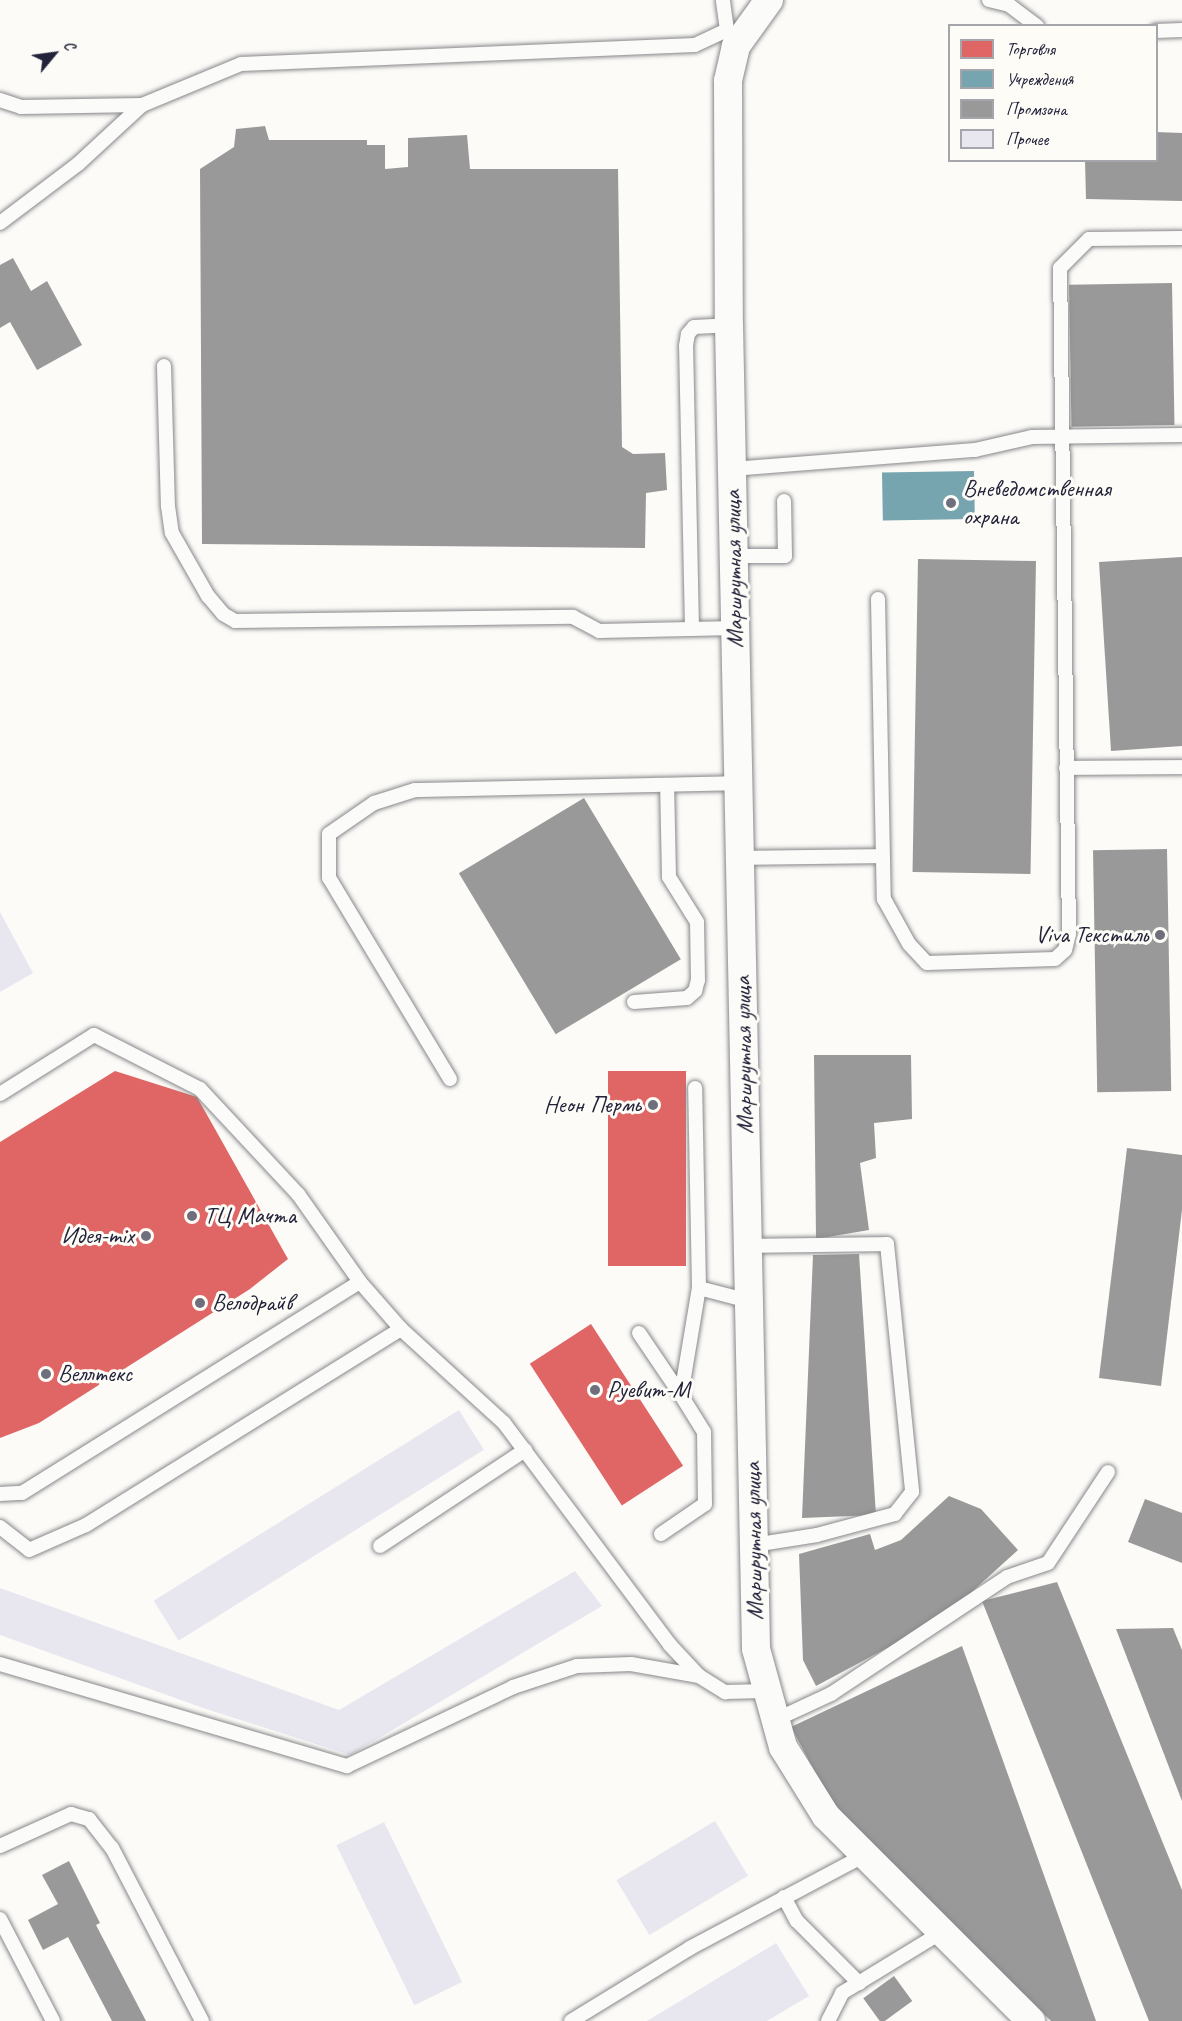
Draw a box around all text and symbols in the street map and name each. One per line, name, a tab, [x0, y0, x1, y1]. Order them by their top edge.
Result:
north arrow	[24, 24, 84, 84]
legend	[948, 24, 1158, 162]
text: С	[59, 37, 80, 54]
text: Торговля	[1006, 38, 1055, 60]
text: Учреждения	[1006, 68, 1073, 90]
text: Промзона	[1006, 98, 1067, 120]
text: Прочее	[1006, 128, 1048, 150]
place label: Вневедомственная охрана	[963, 475, 1111, 531]
street label: Маршрутная улица	[718, 489, 750, 649]
marker: Вневедомственная охрана	[944, 496, 958, 510]
place label: Viva Текстиль	[1035, 921, 1148, 949]
marker: Viva Текстиль	[1153, 928, 1167, 942]
street label: Маршрутная улица	[728, 975, 760, 1135]
place label: Неон Пермь	[543, 1091, 641, 1119]
marker: Неон Пермь	[646, 1098, 660, 1112]
place label: ТЦ Мачта	[204, 1202, 296, 1230]
marker: ТЦ Мачта	[185, 1209, 199, 1223]
place label: Идея-mix	[61, 1222, 134, 1250]
marker: Идея-mix	[139, 1229, 153, 1243]
place label: Велодрайв	[212, 1289, 292, 1317]
marker: Велодрайв	[193, 1296, 207, 1310]
place label: Веллтекс	[58, 1360, 132, 1388]
marker: Веллтекс	[39, 1367, 53, 1381]
place label: Руевит-М	[607, 1376, 690, 1404]
marker: Руевит-М	[588, 1383, 602, 1397]
street label: Маршрутная улица	[738, 1461, 770, 1621]

